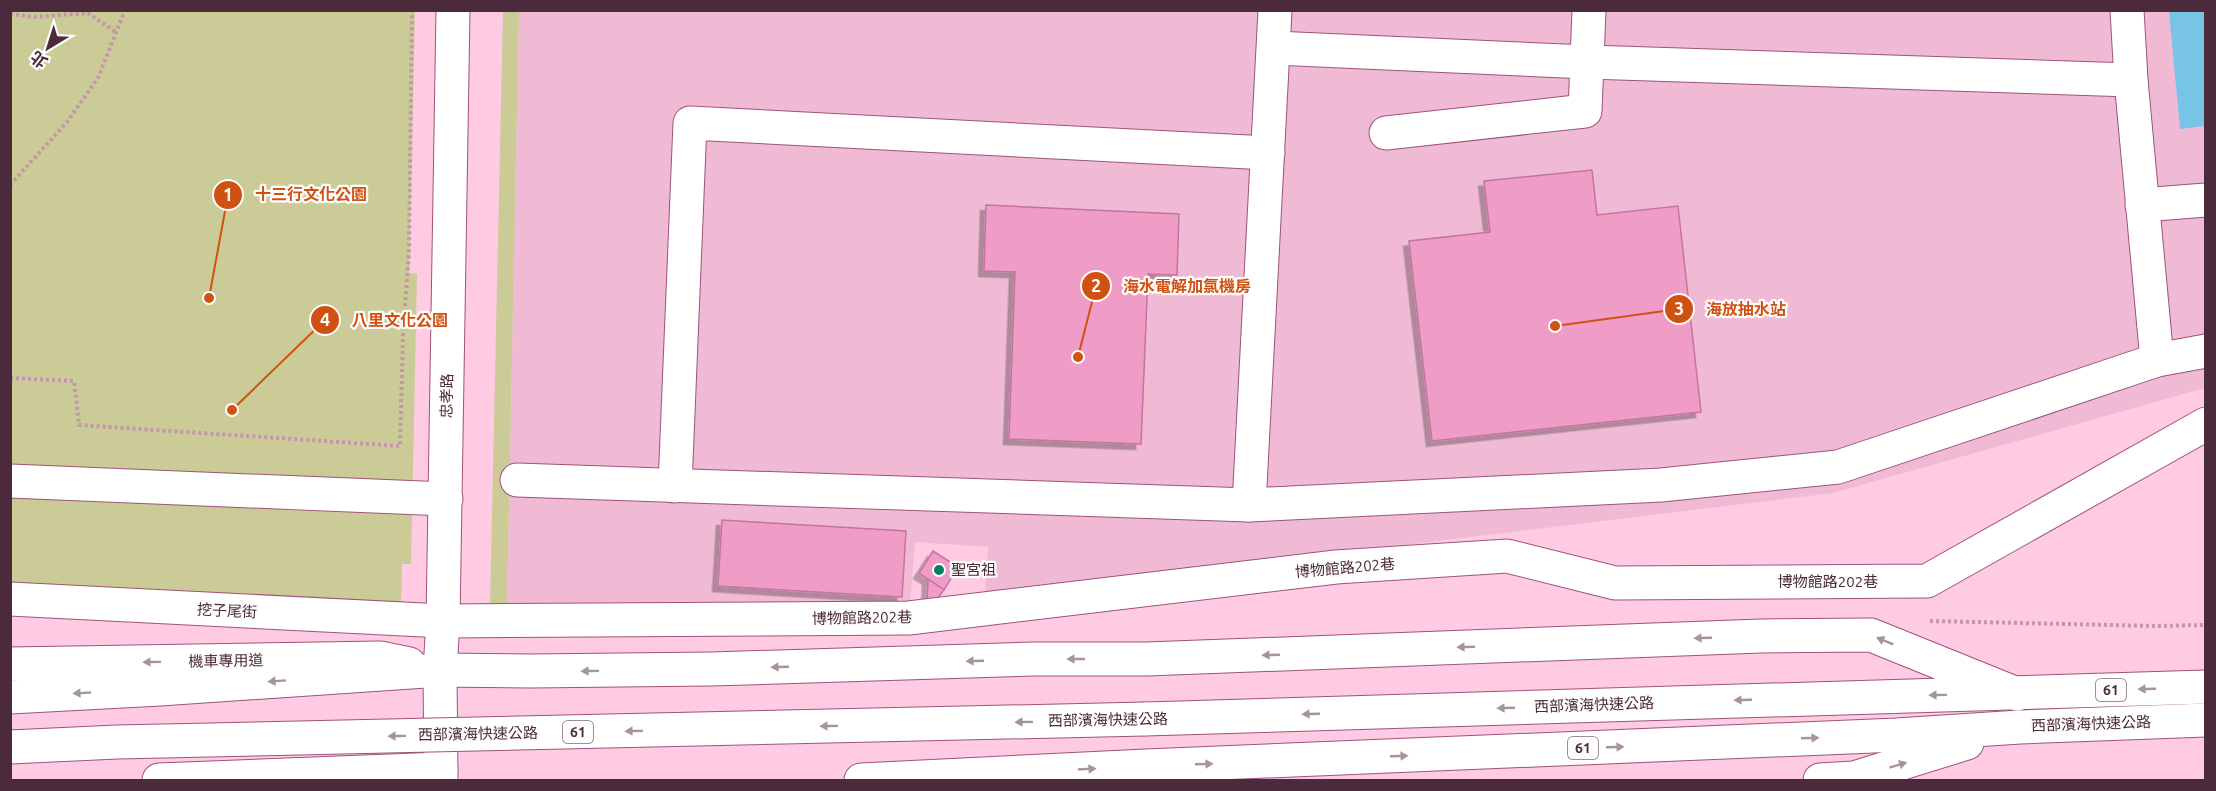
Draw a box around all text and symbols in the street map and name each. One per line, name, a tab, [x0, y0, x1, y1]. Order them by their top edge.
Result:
north arrow	[18, 18, 78, 78]
text: 北	[27, 48, 51, 72]
callout: 十三行文化公園	[213, 178, 379, 212]
text: 1	[223, 184, 233, 204]
text: 十三行文化公園	[255, 185, 367, 203]
callout: 海水電解加氯機房	[1081, 269, 1263, 303]
text: 2	[1091, 275, 1101, 295]
text: 海水電解加氯機房	[1123, 277, 1251, 295]
callout: 海放抽水站	[1664, 292, 1798, 326]
text: 3	[1674, 298, 1684, 318]
text: 海放抽水站	[1706, 300, 1786, 318]
callout: 八里文化公園	[310, 303, 460, 337]
text: 4	[320, 309, 330, 329]
text: 八里文化公園	[352, 311, 448, 329]
street label: 忠孝路	[438, 373, 455, 419]
street label: 博物館路202巷	[1294, 555, 1396, 580]
place label: 聖宮祖	[951, 561, 996, 578]
marker: 聖宮祖	[932, 563, 946, 577]
street label: 博物館路202巷	[1778, 573, 1878, 590]
street label: 挖子尾街	[197, 600, 257, 621]
street label: 博物館路202巷	[812, 608, 912, 627]
one-way arrow	[1693, 634, 1712, 643]
one-way arrow	[1876, 636, 1894, 645]
one-way arrow	[1456, 643, 1475, 652]
one-way arrow	[1261, 650, 1280, 659]
street label: 機車專用道	[188, 651, 264, 670]
one-way arrow	[1067, 654, 1086, 664]
one-way arrow	[965, 656, 984, 666]
one-way arrow	[142, 657, 161, 666]
one-way arrow	[770, 662, 789, 671]
one-way arrow	[581, 666, 600, 675]
one-way arrow	[267, 677, 286, 686]
road number: 61	[2096, 679, 2126, 701]
one-way arrow	[2138, 684, 2157, 693]
one-way arrow	[72, 689, 91, 698]
one-way arrow	[1928, 690, 1947, 700]
street label: 西部濱海快速公路	[1534, 694, 1654, 715]
one-way arrow	[1733, 695, 1752, 705]
one-way arrow	[1496, 703, 1515, 712]
one-way arrow	[1301, 709, 1320, 719]
street label: 西部濱海快速公路	[1048, 710, 1168, 729]
street label: 西部濱海快速公路	[2031, 713, 2151, 734]
one-way arrow	[1014, 717, 1033, 727]
road number: 61	[563, 721, 593, 743]
one-way arrow	[819, 722, 838, 731]
street label: 西部濱海快速公路	[418, 724, 538, 743]
one-way arrow	[624, 726, 643, 736]
one-way arrow	[387, 731, 406, 741]
one-way arrow	[1800, 734, 1819, 743]
road number: 61	[1568, 737, 1598, 759]
one-way arrow	[1605, 742, 1624, 751]
one-way arrow	[1390, 751, 1409, 760]
one-way arrow	[1195, 759, 1214, 768]
one-way arrow	[1889, 760, 1907, 769]
one-way arrow	[1078, 765, 1097, 774]

